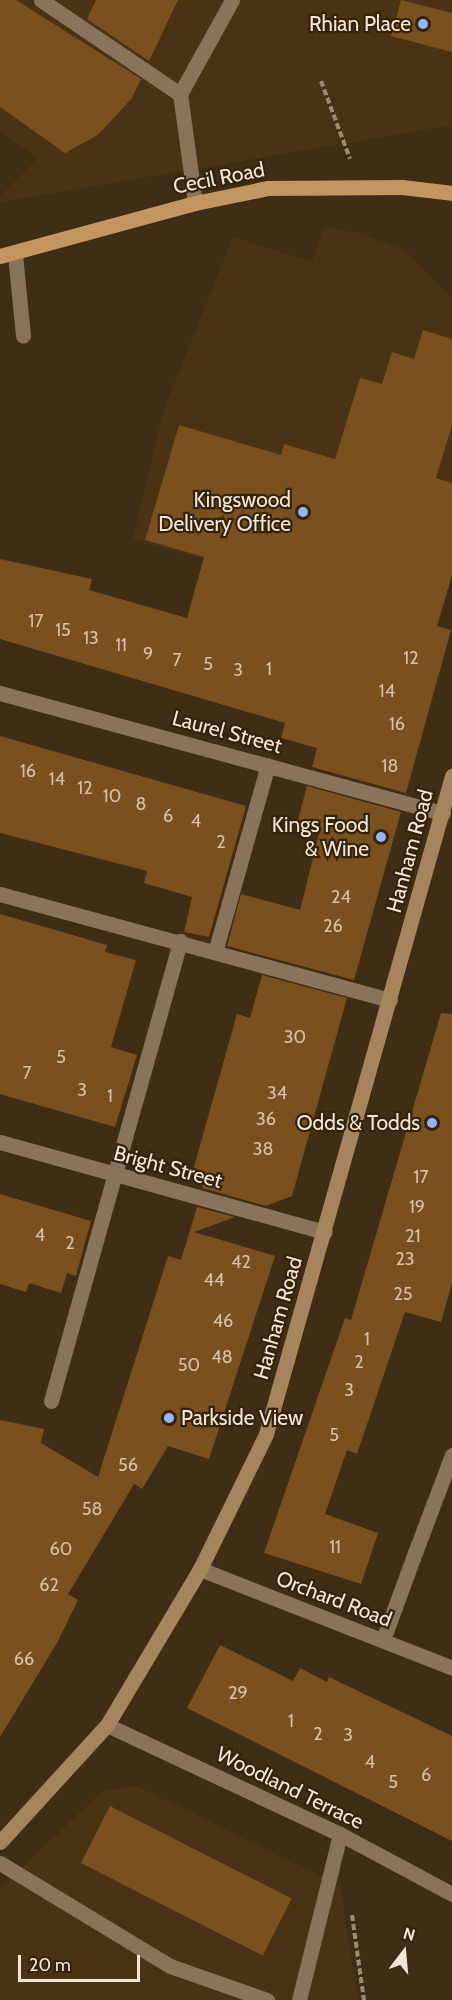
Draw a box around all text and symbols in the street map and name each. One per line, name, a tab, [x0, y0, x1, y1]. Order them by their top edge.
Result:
place label: Rhian Place	[309, 11, 411, 37]
marker: Rhian Place	[416, 17, 430, 31]
street label: Cecil Road	[171, 157, 267, 199]
place label: Kingswood Delivery Office	[158, 487, 291, 537]
marker: Kingswood Delivery Office	[296, 505, 310, 519]
house number: 17	[29, 610, 43, 632]
house number: 15	[55, 619, 71, 641]
house number: 13	[83, 627, 99, 649]
house number: 11	[115, 634, 127, 656]
house number: 9	[143, 643, 153, 665]
house number: 12	[403, 647, 419, 669]
house number: 7	[172, 649, 182, 671]
house number: 5	[203, 653, 213, 675]
house number: 1	[266, 658, 272, 680]
house number: 3	[233, 659, 243, 681]
house number: 14	[379, 680, 395, 702]
street label: Laurel Street	[169, 705, 285, 759]
house number: 16	[389, 713, 405, 735]
house number: 18	[382, 755, 398, 777]
house number: 16	[20, 760, 36, 782]
house number: 14	[49, 768, 65, 790]
house number: 12	[77, 777, 93, 799]
house number: 10	[103, 785, 121, 807]
street label: Hanham Road	[381, 787, 439, 915]
house number: 8	[136, 793, 146, 815]
house number: 6	[163, 805, 173, 827]
house number: 4	[191, 810, 201, 832]
place label: Kings Food & Wine	[272, 812, 369, 862]
marker: Kings Food & Wine	[374, 830, 388, 844]
house number: 2	[216, 831, 226, 853]
house number: 24	[331, 886, 351, 908]
house number: 26	[323, 915, 343, 937]
house number: 30	[284, 1026, 306, 1048]
house number: 5	[56, 1046, 66, 1068]
house number: 7	[22, 1062, 32, 1084]
house number: 3	[77, 1079, 87, 1101]
house number: 34	[267, 1082, 287, 1104]
house number: 1	[107, 1085, 113, 1107]
house number: 36	[256, 1108, 276, 1130]
place label: Odds & Todds	[297, 1110, 420, 1136]
marker: Odds & Todds	[425, 1116, 439, 1130]
house number: 38	[253, 1138, 273, 1160]
street label: Bright Street	[111, 1140, 225, 1194]
house number: 17	[414, 1166, 428, 1188]
house number: 19	[409, 1196, 425, 1218]
house number: 4	[35, 1224, 45, 1246]
house number: 21	[405, 1225, 421, 1247]
house number: 2	[65, 1232, 75, 1254]
house number: 23	[395, 1248, 415, 1270]
house number: 42	[231, 1251, 251, 1273]
street label: Hanham Road	[248, 1254, 308, 1382]
house number: 44	[204, 1269, 224, 1291]
house number: 25	[393, 1283, 413, 1305]
house number: 46	[213, 1310, 233, 1332]
house number: 1	[364, 1328, 370, 1350]
house number: 48	[211, 1346, 233, 1368]
house number: 2	[354, 1351, 364, 1373]
house number: 50	[178, 1354, 200, 1376]
house number: 3	[344, 1379, 354, 1401]
place label: Parkside View	[181, 1405, 303, 1431]
marker: Parkside View	[162, 1411, 176, 1425]
house number: 5	[329, 1424, 339, 1446]
house number: 56	[118, 1454, 138, 1476]
house number: 58	[82, 1498, 102, 1520]
house number: 11	[329, 1536, 341, 1558]
house number: 60	[50, 1538, 72, 1560]
street label: Orchard Road	[273, 1565, 395, 1633]
house number: 62	[39, 1574, 59, 1596]
house number: 66	[14, 1648, 34, 1670]
house number: 29	[228, 1682, 248, 1704]
house number: 1	[288, 1710, 294, 1732]
house number: 2	[313, 1723, 323, 1745]
house number: 3	[343, 1724, 353, 1746]
street label: Woodland Terrace	[212, 1741, 368, 1835]
house number: 4	[365, 1751, 375, 1773]
house number: 6	[421, 1764, 431, 1786]
house number: 5	[388, 1771, 398, 1793]
north arrow	[374, 1922, 434, 1982]
text: N	[401, 1924, 417, 1945]
scale bar	[21, 1943, 142, 1981]
text: 20 m	[29, 1954, 71, 1976]

